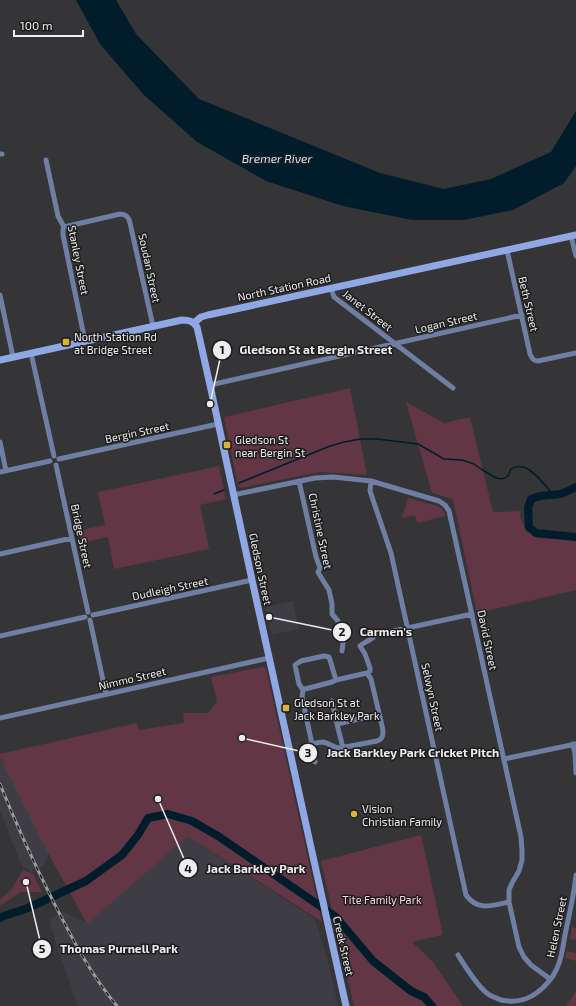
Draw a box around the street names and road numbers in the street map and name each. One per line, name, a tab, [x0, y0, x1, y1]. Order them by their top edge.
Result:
street label: Stanley Street	[66, 224, 92, 296]
street label: Soudan Street	[136, 232, 164, 304]
street label: North Station Road	[236, 271, 332, 303]
street label: Beth Street	[516, 275, 542, 333]
street label: Janet Street	[341, 287, 395, 333]
street label: Logan Street	[414, 309, 478, 335]
street label: Bergin Street	[104, 419, 170, 445]
street label: Christine Street	[307, 492, 335, 570]
street label: Bridge Street	[69, 503, 95, 569]
street label: Gledson Street	[247, 532, 275, 606]
street label: Dudleigh Street	[131, 574, 209, 602]
street label: David Street	[475, 609, 501, 671]
street label: Selwyn Street	[419, 662, 447, 732]
street label: Nimmo Street	[97, 664, 167, 692]
street label: Helen Street	[543, 895, 569, 959]
street label: Creek Street	[331, 915, 357, 977]

